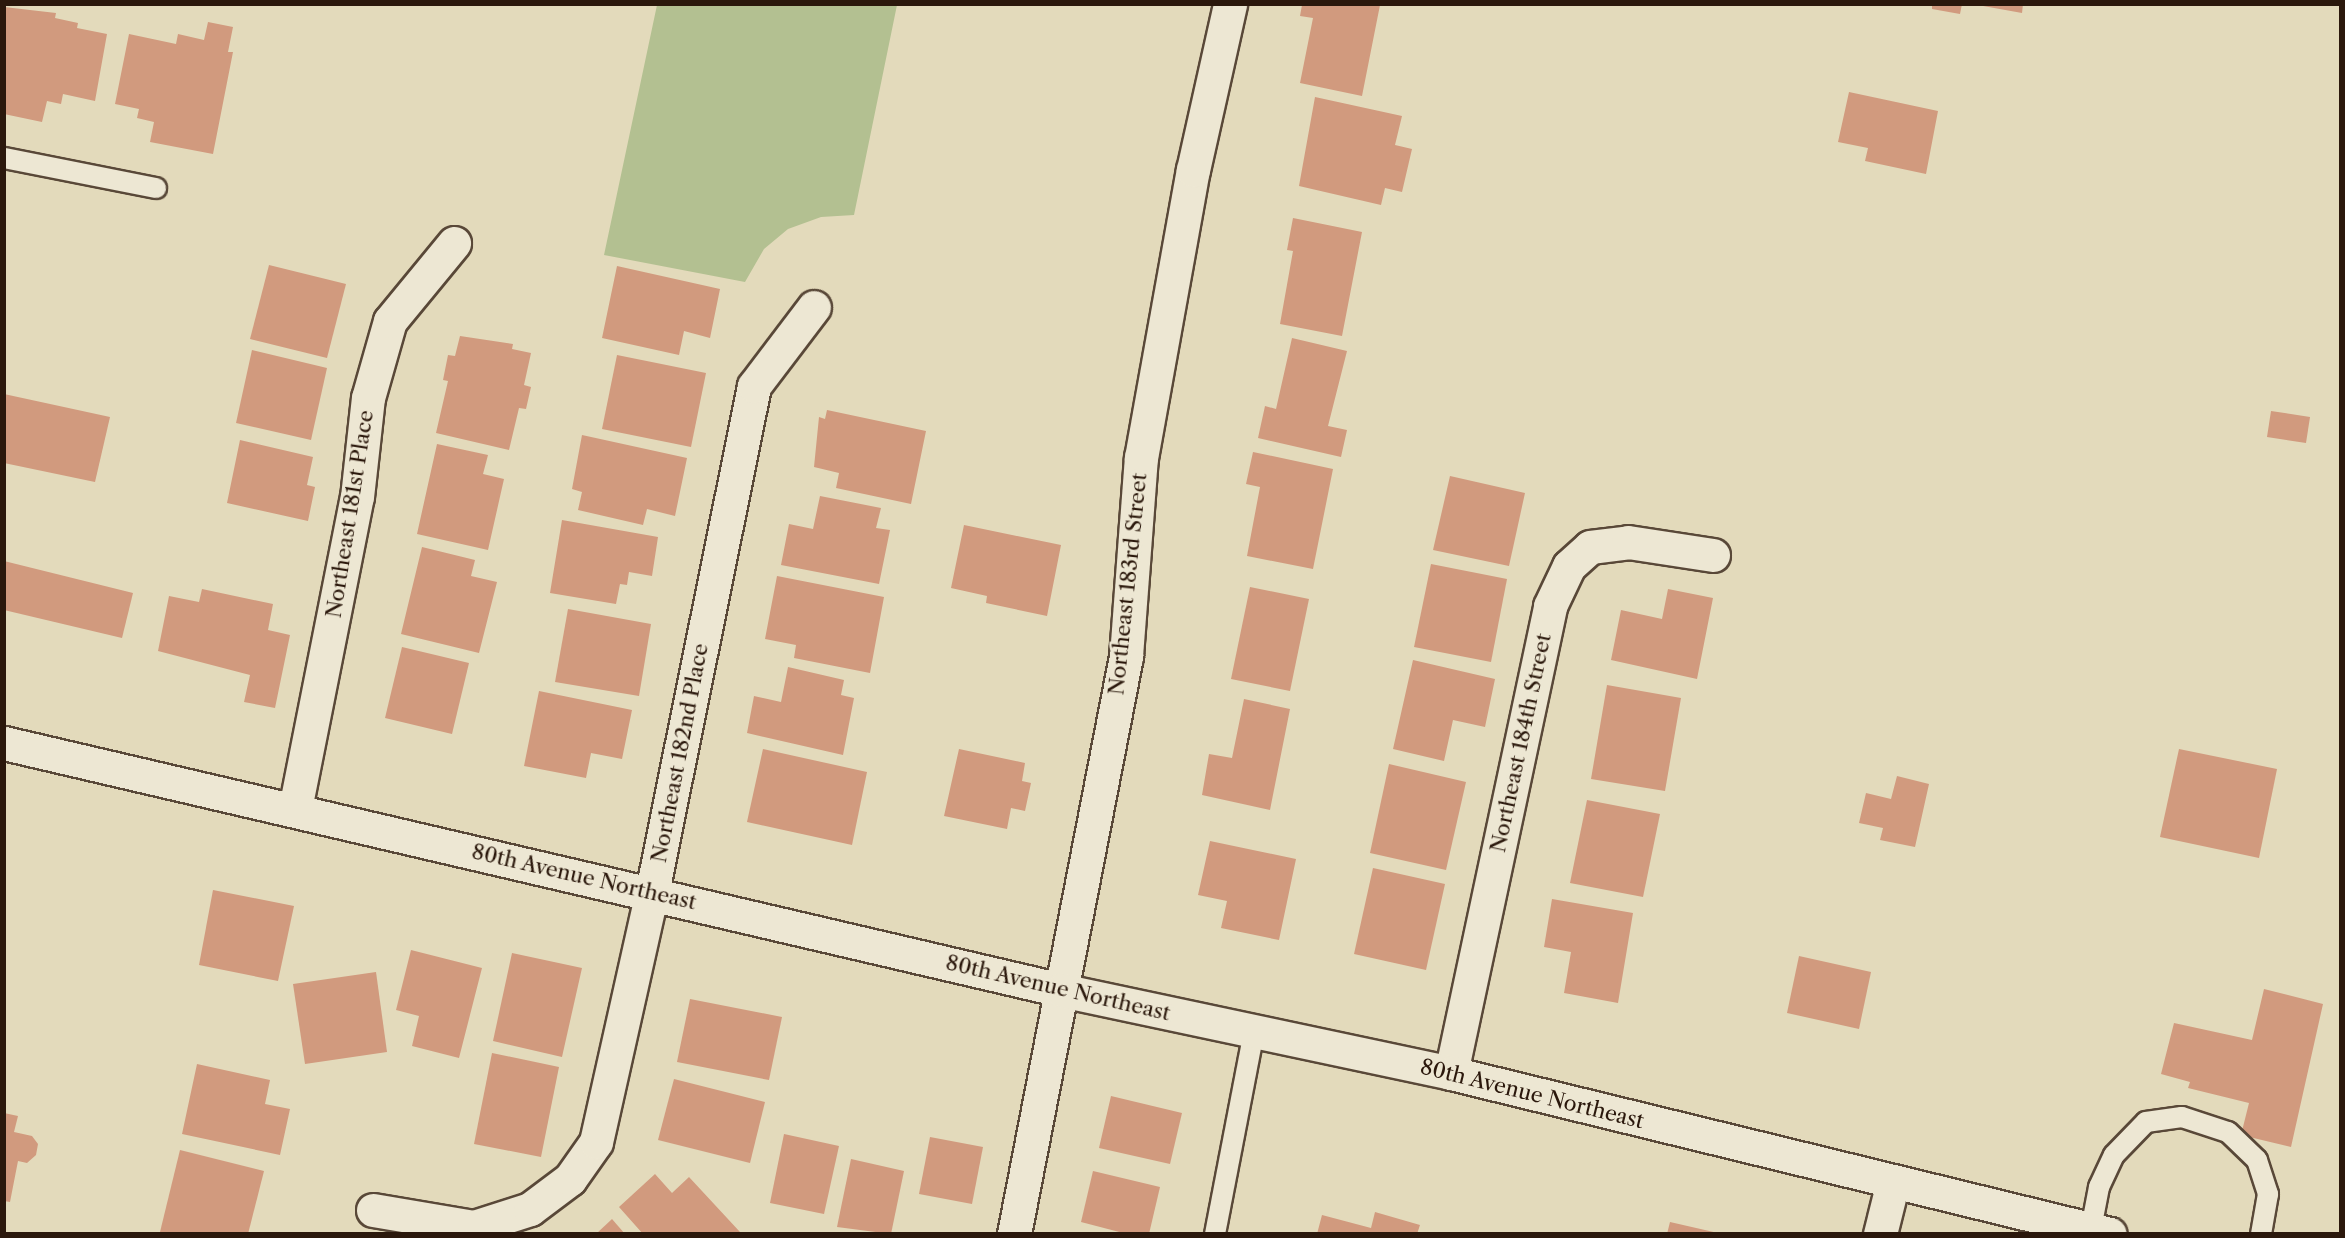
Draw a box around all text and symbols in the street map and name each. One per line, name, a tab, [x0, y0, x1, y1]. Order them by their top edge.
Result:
street label: Northeast 181st Place	[321, 408, 379, 620]
street label: Northeast 183rd Street	[1104, 472, 1152, 696]
street label: Northeast 184th Street	[1485, 631, 1557, 855]
street label: Northeast 182nd Place	[646, 641, 714, 865]
street label: 80th Avenue Northeast	[469, 839, 699, 915]
street label: 80th Avenue Northeast	[943, 950, 1173, 1026]
street label: 80th Avenue Northeast	[1417, 1054, 1647, 1134]

